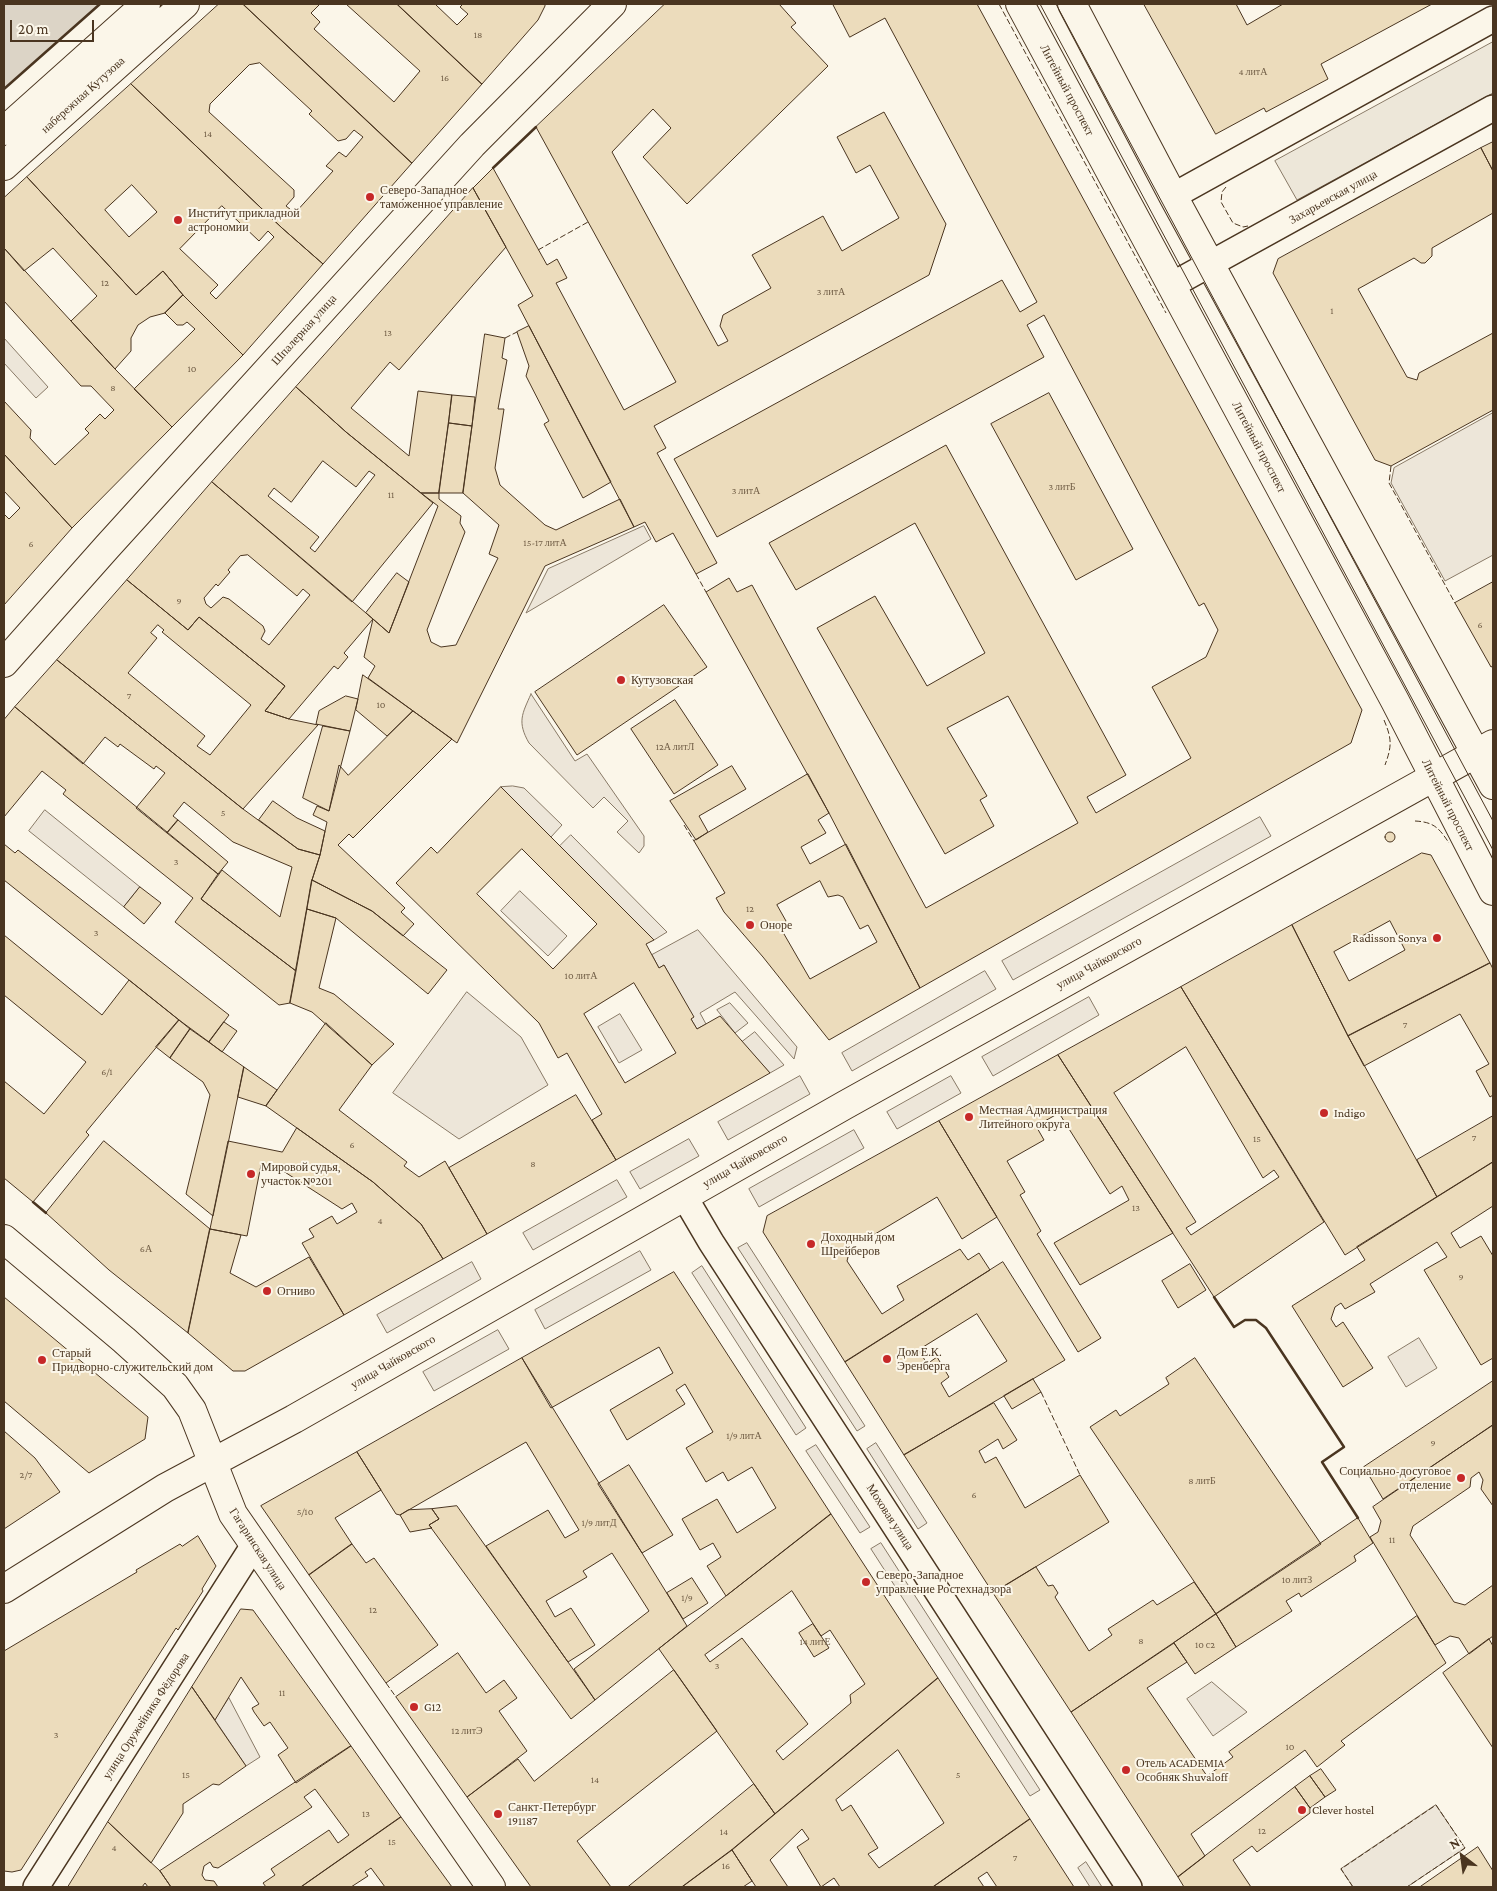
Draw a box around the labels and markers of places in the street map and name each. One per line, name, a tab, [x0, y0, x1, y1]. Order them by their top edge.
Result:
place label: Северо-Западное таможенное управление	[380, 183, 503, 211]
marker: Северо-Западное таможенное управление	[364, 191, 376, 203]
place label: Институт прикладной астрономии	[188, 206, 300, 234]
marker: Институт прикладной астрономии	[172, 214, 184, 226]
place label: Кутузовская	[631, 673, 693, 687]
marker: Кутузовская	[615, 674, 627, 686]
place label: Оноре	[760, 918, 792, 932]
marker: Оноре	[744, 919, 756, 931]
place label: Radisson Sonya	[1352, 931, 1427, 945]
marker: Radisson Sonya	[1431, 932, 1443, 944]
place label: Местная Администрация Литейного округа	[979, 1103, 1107, 1131]
place label: Indigo	[1334, 1106, 1365, 1120]
marker: Indigo	[1318, 1107, 1330, 1119]
marker: Местная Администрация Литейного округа	[963, 1111, 975, 1123]
place label: Мировой судья, участок №201	[261, 1160, 341, 1188]
marker: Мировой судья, участок №201	[245, 1168, 257, 1180]
place label: Доходный дом Шрейберов	[821, 1230, 895, 1258]
marker: Доходный дом Шрейберов	[805, 1238, 817, 1250]
place label: Огниво	[277, 1284, 315, 1298]
marker: Огниво	[261, 1285, 273, 1297]
place label: Дом Е.К. Эренберга	[897, 1345, 950, 1373]
place label: Старый Придворно-служительский дом	[52, 1346, 213, 1374]
marker: Дом Е.К. Эренберга	[881, 1353, 893, 1365]
marker: Старый Придворно-служительский дом	[36, 1354, 48, 1366]
place label: Социально-досуговое отделение	[1339, 1464, 1451, 1492]
marker: Социально-досуговое отделение	[1455, 1472, 1467, 1484]
place label: Северо-Западное управление Ростехнадзора	[876, 1568, 1011, 1596]
marker: Северо-Западное управление Ростехнадзора	[860, 1576, 872, 1588]
place label: G12	[424, 1700, 441, 1714]
marker: G12	[408, 1701, 420, 1713]
place label: Отель ACADEMIA Особняк Shuvaloff	[1136, 1756, 1228, 1784]
marker: Отель ACADEMIA Особняк Shuvaloff	[1120, 1764, 1132, 1776]
place label: Санкт-Петербург 191187	[508, 1800, 596, 1828]
place label: Clever hostel	[1312, 1803, 1374, 1817]
marker: Clever hostel	[1296, 1804, 1308, 1816]
marker: Санкт-Петербург 191187	[492, 1808, 504, 1820]

